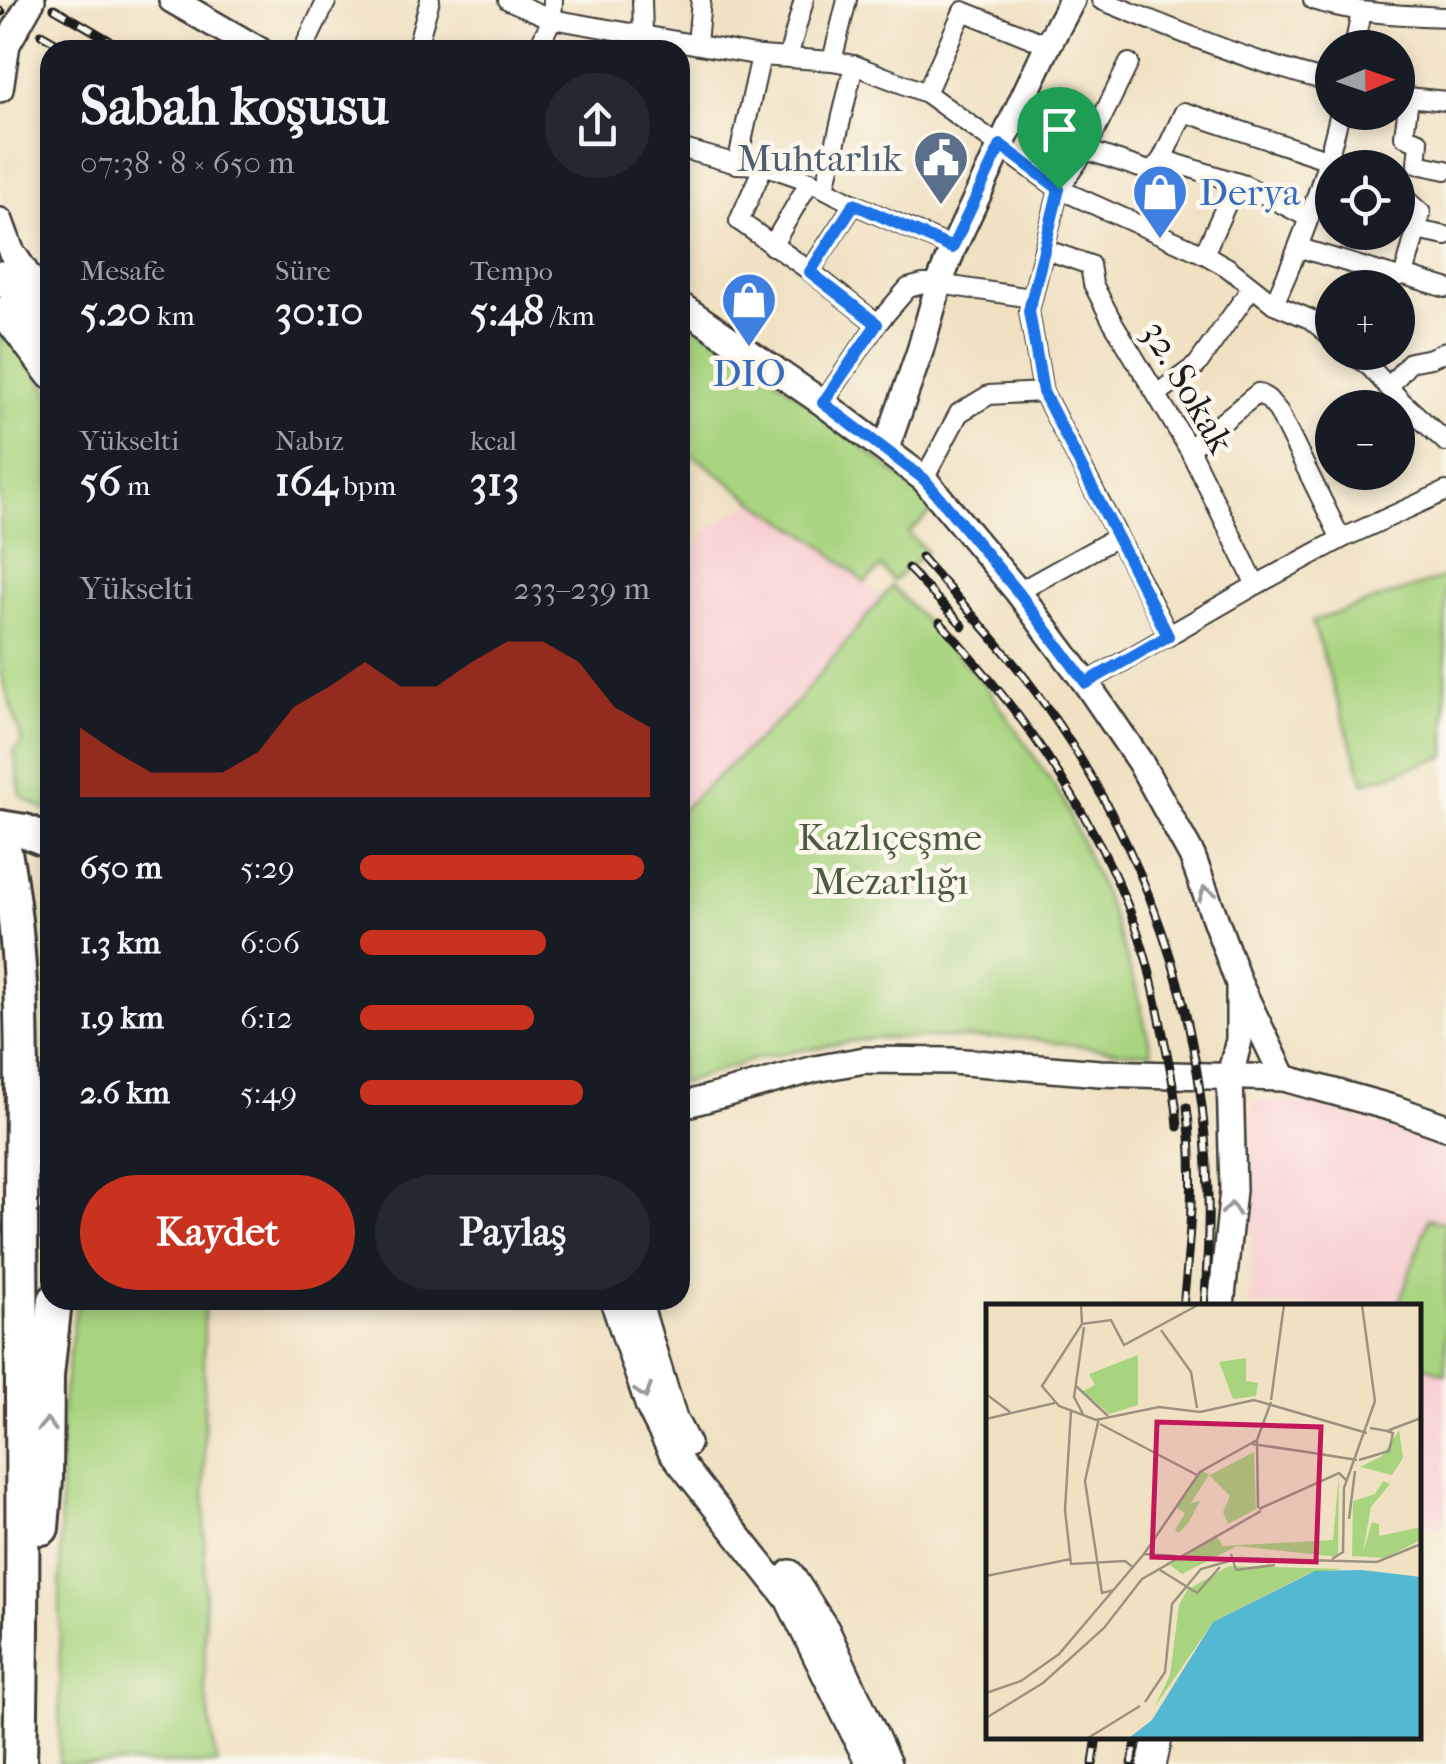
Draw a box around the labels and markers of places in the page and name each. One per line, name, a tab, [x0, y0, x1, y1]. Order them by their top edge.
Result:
pin	[1017, 87, 1102, 190]
public building icon: Muhtarlık	[911, 128, 971, 207]
place label: Muhtarlık	[737, 136, 902, 181]
shop icon: Derya	[1130, 162, 1190, 241]
place label: Derya	[1199, 170, 1301, 215]
shop icon: DIO	[719, 270, 779, 349]
place label: DIO	[712, 351, 786, 396]

